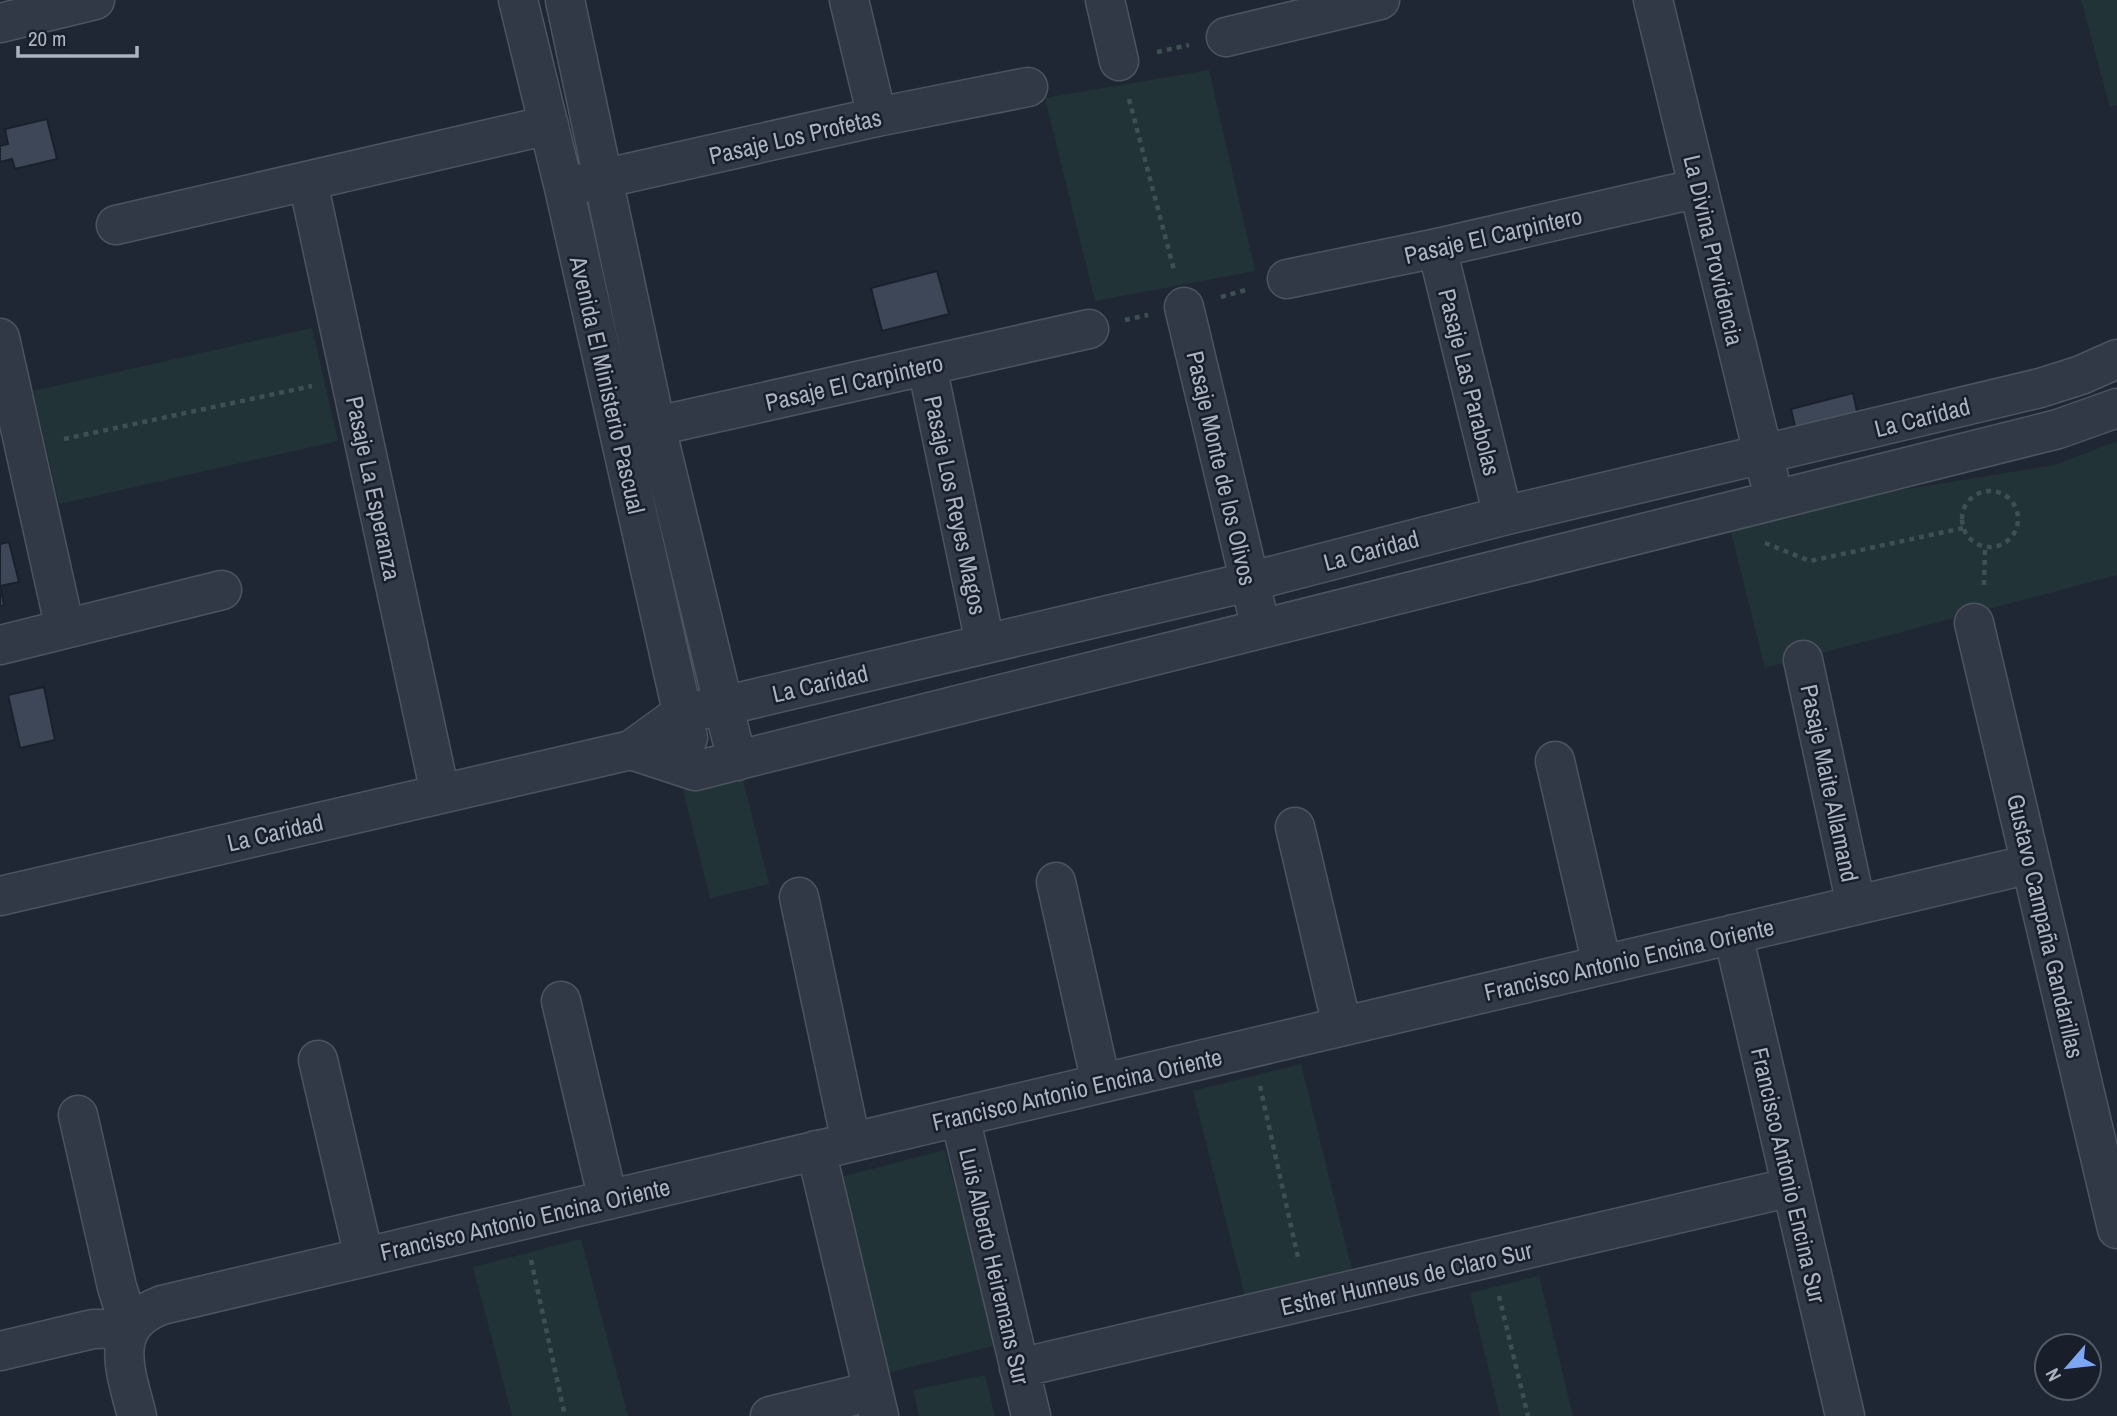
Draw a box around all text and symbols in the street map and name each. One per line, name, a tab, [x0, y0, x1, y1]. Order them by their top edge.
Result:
scale bar	[18, 14, 136, 58]
text: 20 m	[28, 24, 66, 53]
street label: Pasaje Los Profetas	[706, 101, 884, 171]
street label: La Divina Providencia	[1677, 152, 1752, 349]
street label: Pasaje El Carpintero	[1401, 199, 1585, 271]
street label: Avenida El Ministerio Pascual	[563, 252, 653, 517]
street label: Pasaje Las Parabolas	[1431, 285, 1509, 479]
street label: Pasaje El Carpintero	[762, 346, 946, 418]
street label: Pasaje Monte de los Olivos	[1179, 348, 1265, 588]
street label: La Caridad	[1871, 390, 1973, 444]
street label: Pasaje La Esperanza	[339, 393, 409, 583]
street label: Pasaje Los Reyes Magos	[917, 393, 995, 617]
street label: La Caridad	[1320, 522, 1422, 578]
street label: La Caridad	[769, 656, 871, 710]
street label: Pasaje Maite Allamand	[1793, 681, 1867, 885]
street label: Gustavo Campaña Gandarillas	[2000, 791, 2092, 1061]
street label: La Caridad	[224, 805, 326, 859]
street label: Francisco Antonio Encina Oriente	[1481, 910, 1777, 1008]
street label: Francisco Antonio Encina Oriente	[929, 1040, 1225, 1138]
street label: Francisco Antonio Encina Sur	[1744, 1044, 1834, 1306]
street label: Luis Alberto Heiremans Sur	[952, 1145, 1038, 1388]
street label: Francisco Antonio Encina Oriente	[377, 1170, 673, 1268]
street label: Esther Hunneus de Claro Sur	[1277, 1233, 1535, 1323]
north arrow	[2033, 1332, 2103, 1402]
text: N	[2039, 1364, 2067, 1386]

